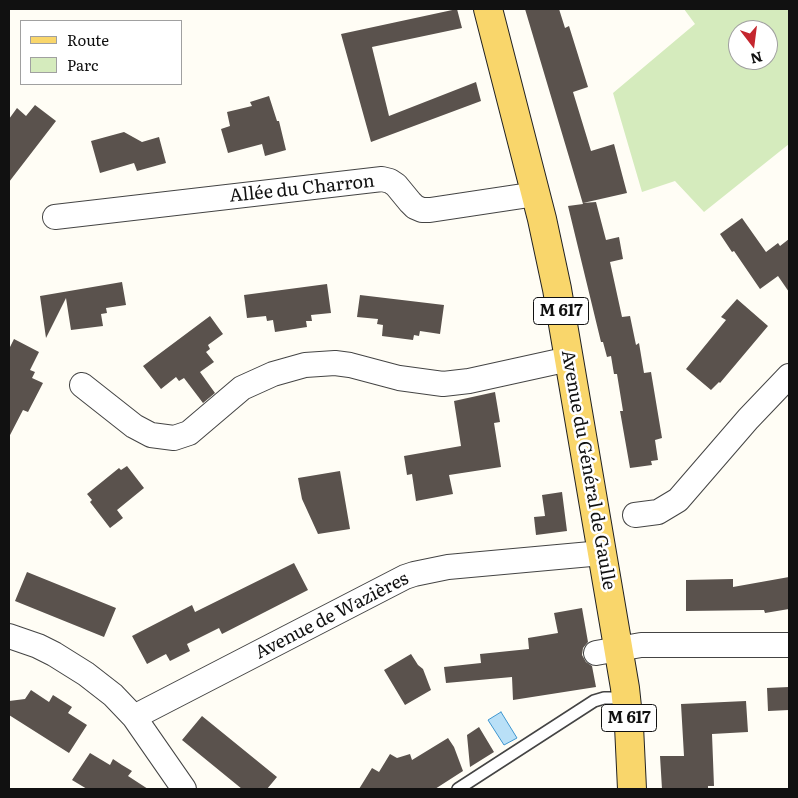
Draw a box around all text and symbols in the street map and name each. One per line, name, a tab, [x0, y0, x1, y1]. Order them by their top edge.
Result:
legend	[20, 20, 182, 85]
north arrow	[728, 20, 778, 70]
text: Route	[67, 28, 109, 51]
text: N	[748, 47, 765, 70]
text: Parc	[67, 53, 98, 76]
street label: Allée du Charron	[228, 171, 376, 207]
road number: M 617	[534, 298, 588, 324]
street label: Avenue du Général de Gaulle	[556, 348, 620, 592]
street label: Avenue de Wazières	[252, 568, 412, 664]
road number: M 617	[602, 704, 656, 731]

